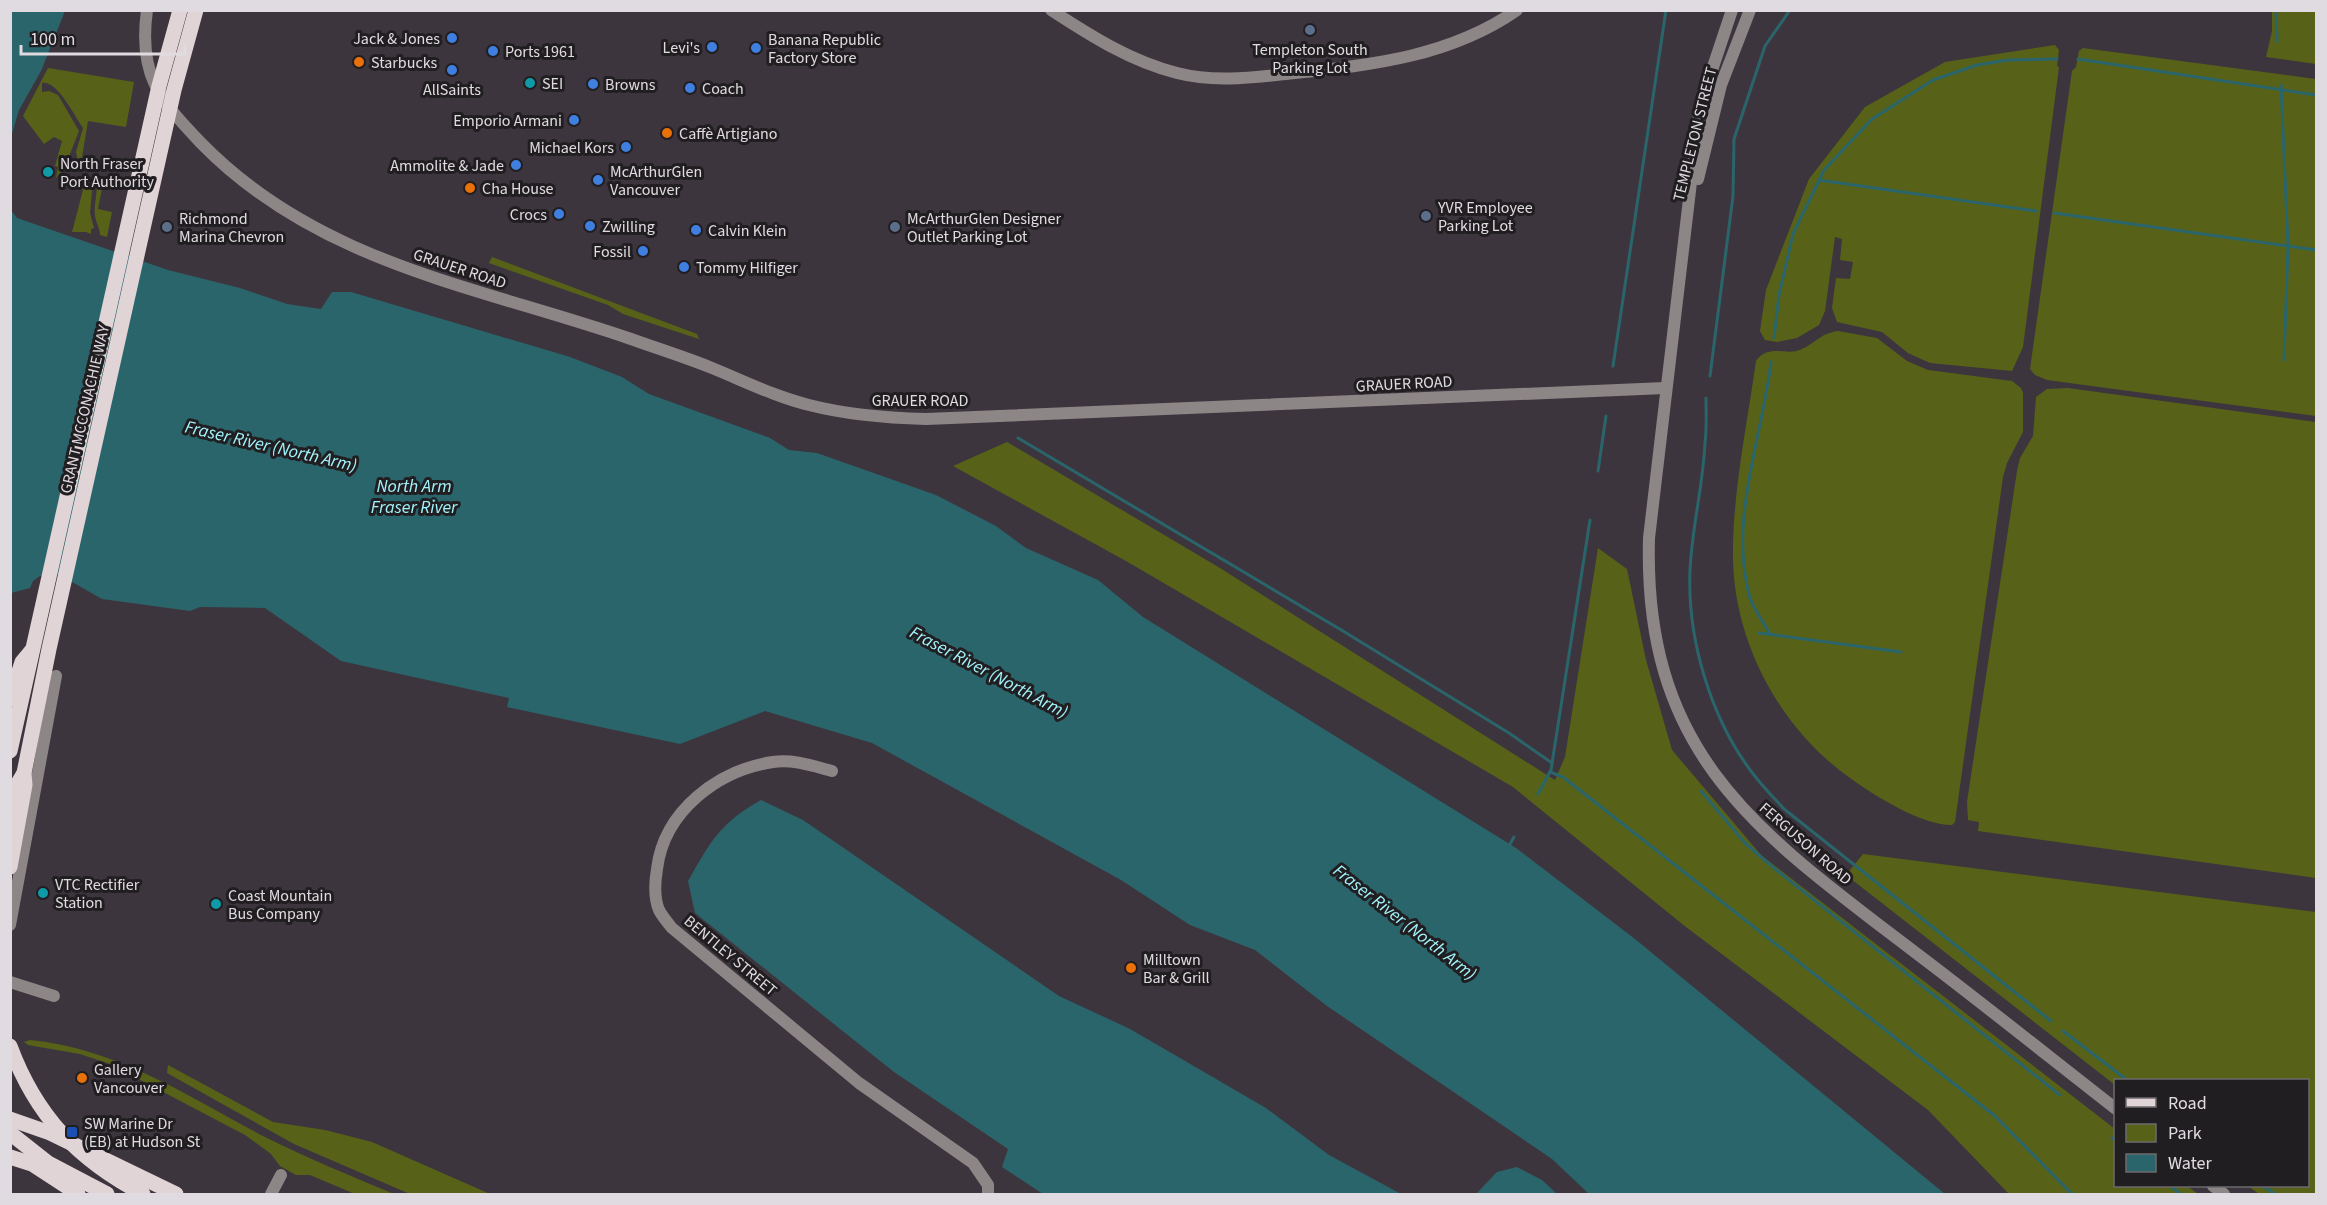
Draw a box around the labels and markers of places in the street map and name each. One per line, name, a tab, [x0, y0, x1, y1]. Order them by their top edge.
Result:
marker: Templeton South Parking Lot	[1303, 23, 1317, 37]
place label: Jack & Jones	[353, 28, 440, 50]
place label: Banana Republic Factory Store	[768, 29, 881, 69]
marker: Jack & Jones	[445, 31, 459, 45]
place label: Levi's	[663, 37, 700, 59]
place label: Templeton South Parking Lot	[1252, 39, 1368, 79]
marker: Levi's	[705, 40, 719, 54]
place label: Ports 1961	[505, 41, 575, 63]
marker: Banana Republic Factory Store	[749, 41, 763, 55]
marker: Ports 1961	[486, 44, 500, 58]
place label: Starbucks	[371, 52, 438, 74]
marker: Starbucks	[352, 55, 366, 69]
marker: AllSaints	[445, 63, 459, 77]
place label: SEI	[542, 73, 563, 95]
place label: Browns	[605, 74, 656, 96]
marker: SEI	[523, 76, 537, 90]
marker: Browns	[586, 77, 600, 91]
place label: Coach	[702, 78, 744, 100]
place label: AllSaints	[423, 79, 481, 101]
marker: Coach	[683, 81, 697, 95]
place label: Emporio Armani	[453, 110, 562, 132]
marker: Emporio Armani	[567, 113, 581, 127]
place label: Caffè Artigiano	[679, 123, 777, 145]
marker: Caffè Artigiano	[660, 126, 674, 140]
place label: Michael Kors	[529, 137, 614, 159]
marker: Michael Kors	[619, 140, 633, 154]
place label: North Fraser Port Authority	[60, 153, 154, 193]
place label: Ammolite & Jade	[390, 155, 504, 177]
marker: Ammolite & Jade	[509, 158, 523, 172]
place label: McArthurGlen Vancouver	[610, 161, 702, 201]
marker: North Fraser Port Authority	[41, 165, 55, 179]
marker: McArthurGlen Vancouver	[591, 173, 605, 187]
place label: Cha House	[482, 178, 554, 200]
marker: Cha House	[463, 181, 477, 195]
place label: YVR Employee Parking Lot	[1437, 197, 1533, 237]
place label: Crocs	[510, 204, 547, 226]
marker: Crocs	[552, 207, 566, 221]
place label: Richmond Marina Chevron	[179, 208, 284, 248]
place label: McArthurGlen Designer Outlet Parking Lot	[907, 208, 1062, 248]
marker: YVR Employee Parking Lot	[1419, 209, 1433, 223]
place label: Zwilling	[602, 216, 655, 238]
marker: Zwilling	[583, 219, 597, 233]
marker: Richmond Marina Chevron	[160, 220, 174, 234]
place label: Calvin Klein	[708, 220, 787, 242]
marker: McArthurGlen Designer Outlet Parking Lot	[888, 220, 902, 234]
marker: Calvin Klein	[689, 223, 703, 237]
place label: Fossil	[593, 241, 631, 263]
marker: Fossil	[636, 244, 650, 258]
place label: Tommy Hilfiger	[696, 257, 798, 279]
marker: Tommy Hilfiger	[677, 260, 691, 274]
place label: VTC Rectifier Station	[55, 874, 140, 914]
place label: Coast Mountain Bus Company	[228, 885, 332, 925]
marker: VTC Rectifier Station	[36, 886, 50, 900]
marker: Coast Mountain Bus Company	[209, 897, 223, 911]
place label: Milltown Bar & Grill	[1143, 949, 1210, 989]
marker: Milltown Bar & Grill	[1124, 961, 1138, 975]
place label: Gallery Vancouver	[94, 1059, 164, 1099]
marker: Gallery Vancouver	[75, 1071, 89, 1085]
place label: SW Marine Dr (EB) at Hudson St	[84, 1113, 201, 1153]
marker: SW Marine Dr (EB) at Hudson St	[65, 1125, 79, 1139]

